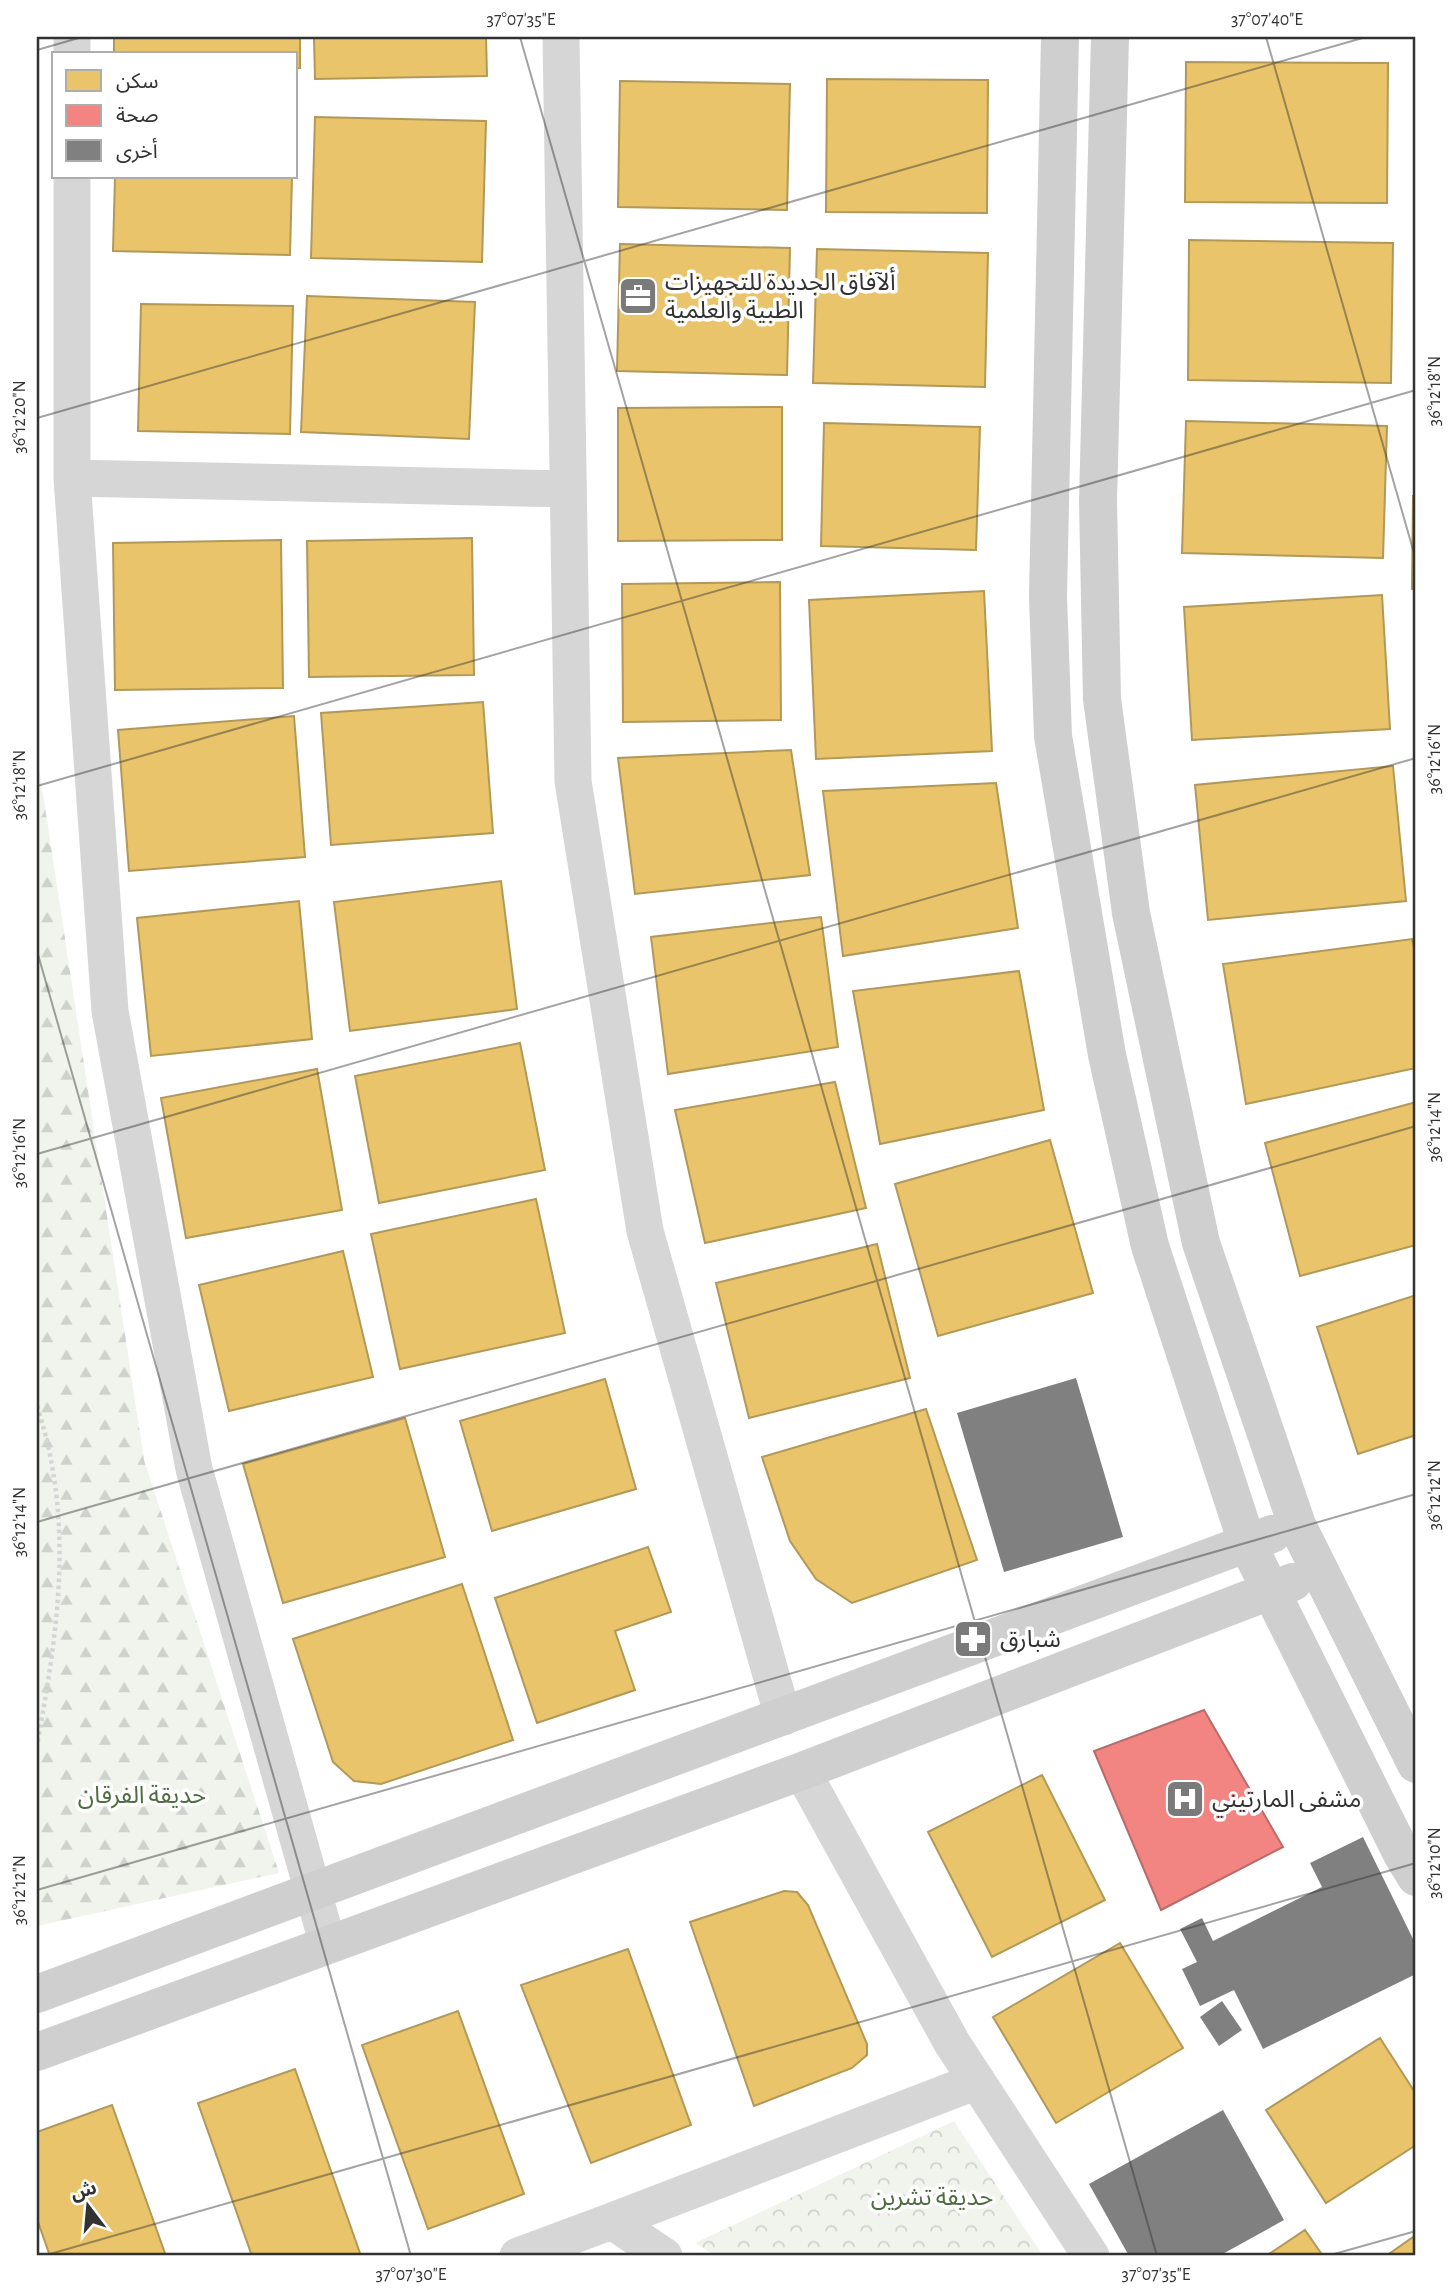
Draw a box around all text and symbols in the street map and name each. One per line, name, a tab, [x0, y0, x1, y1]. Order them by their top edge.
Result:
text: 37°07'35"E	[487, 11, 556, 29]
text: 37°07'40"E	[1231, 11, 1303, 29]
legend	[52, 52, 298, 178]
text: سكن	[116, 71, 158, 93]
text: صحة	[116, 105, 159, 126]
text: أخرى	[116, 138, 158, 163]
place label: ألآفاق الجديدة للتجهيزات الطبية والعلمية	[665, 266, 896, 324]
office icon: ألآفاق الجديدة للتجهيزات الطبية والعلمية	[617, 275, 659, 317]
text: 36°12'18"N	[1426, 356, 1444, 426]
text: 36°12'20"N	[11, 380, 29, 454]
text: 36°12'16"N	[1426, 724, 1444, 794]
text: 36°12'18"N	[11, 750, 29, 820]
text: 36°12'14"N	[1426, 1092, 1444, 1162]
text: 36°12'16"N	[11, 1118, 29, 1188]
text: 36°12'12"N	[1426, 1460, 1444, 1530]
text: 36°12'14"N	[11, 1487, 29, 1557]
pharmacy icon: شبارق	[952, 1618, 994, 1660]
place label: شبارق	[1000, 1628, 1061, 1653]
hospital icon: مشفى المارتيني	[1164, 1778, 1206, 1820]
park label: حديقة الفرقان	[78, 1784, 206, 1809]
place label: مشفى المارتيني	[1212, 1788, 1361, 1818]
text: 36°12'10"N	[1426, 1827, 1444, 1899]
text: 36°12'12"N	[11, 1855, 29, 1925]
north arrow	[52, 2170, 122, 2240]
text: ش	[69, 2178, 99, 2204]
park label: حديقة تشرين	[871, 2186, 993, 2211]
text: 37°07'30"E	[376, 2266, 447, 2284]
text: 37°07'35"E	[1122, 2266, 1191, 2284]

